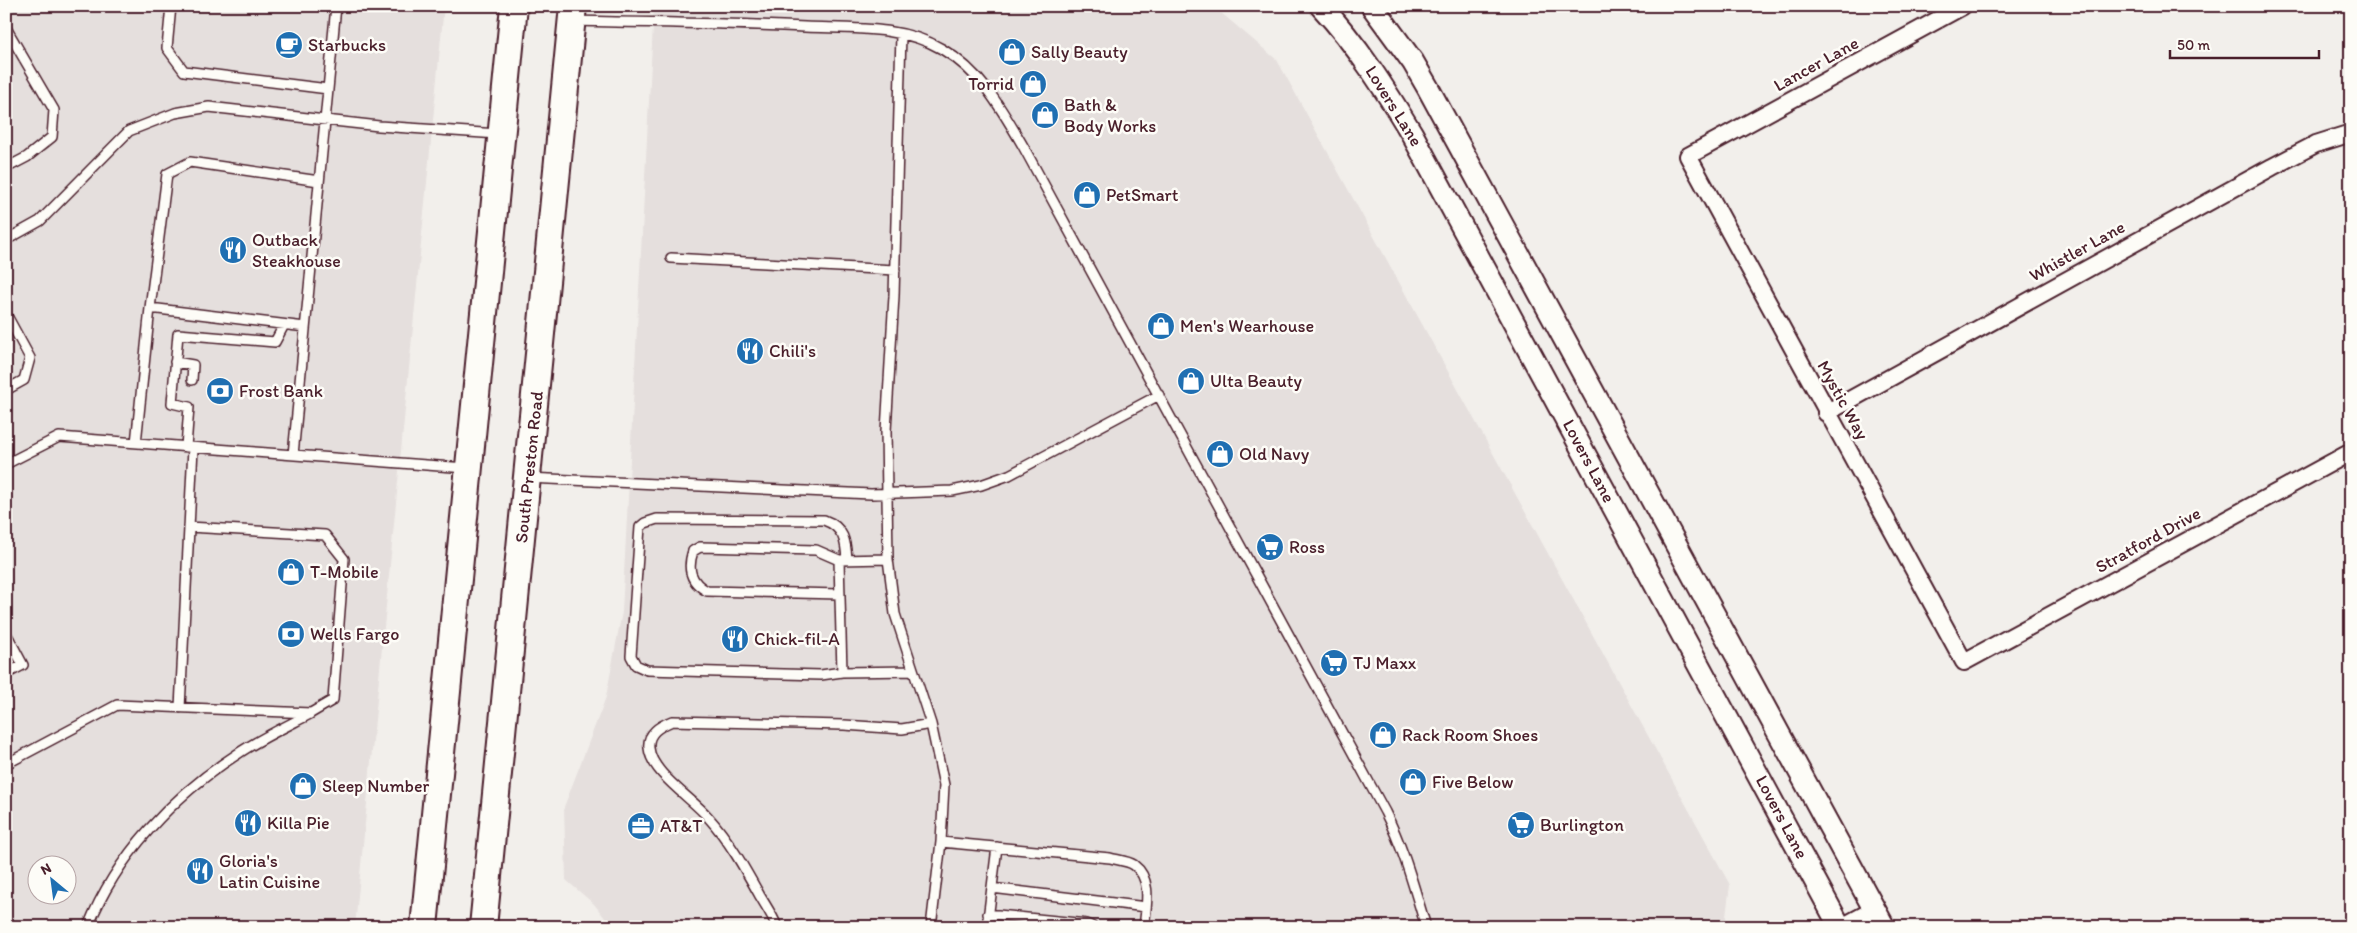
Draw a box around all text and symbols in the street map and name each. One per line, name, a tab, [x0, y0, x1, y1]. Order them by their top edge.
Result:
scale bar	[2170, 28, 2318, 60]
cafe icon: Starbucks	[274, 30, 304, 60]
street label: Lancer Lane	[1770, 32, 1862, 96]
place label: Starbucks	[308, 34, 386, 56]
text: 50 m	[2177, 36, 2210, 54]
shop icon: Sally Beauty	[997, 37, 1027, 67]
place label: Sally Beauty	[1031, 41, 1128, 63]
street label: Lovers Lane	[1360, 61, 1428, 151]
shop icon: Torrid	[1018, 69, 1048, 99]
place label: Torrid	[968, 73, 1014, 95]
place label: Bath & Body Works	[1064, 94, 1156, 137]
shop icon: Bath & Body Works	[1030, 100, 1060, 130]
shop icon: PetSmart	[1072, 180, 1102, 210]
place label: PetSmart	[1106, 184, 1179, 206]
street label: Whistler Lane	[2025, 216, 2129, 286]
place label: Outback Steakhouse	[252, 229, 341, 272]
restaurant icon: Outback Steakhouse	[218, 235, 248, 265]
shop icon: Men's Wearhouse	[1146, 311, 1176, 341]
place label: Men's Wearhouse	[1180, 315, 1314, 337]
restaurant icon: Chili's	[735, 336, 765, 366]
place label: Chili's	[769, 340, 816, 362]
street label: Mystic Way	[1812, 357, 1874, 444]
shop icon: Ulta Beauty	[1176, 366, 1206, 396]
place label: Ulta Beauty	[1210, 370, 1302, 392]
bank icon: Frost Bank	[205, 376, 235, 406]
place label: Frost Bank	[239, 380, 323, 402]
street label: South Preston Road	[510, 390, 548, 544]
street label: Lovers Lane	[1558, 416, 1620, 506]
shop icon: Old Navy	[1205, 439, 1235, 469]
place label: Old Navy	[1239, 443, 1310, 465]
street label: Stratford Drive	[2092, 502, 2204, 578]
supermarket icon: Ross	[1255, 532, 1285, 562]
place label: Ross	[1289, 536, 1325, 558]
shop icon: T-Mobile	[276, 557, 306, 587]
place label: T-Mobile	[310, 561, 379, 583]
bank icon: Wells Fargo	[276, 619, 306, 649]
place label: Wells Fargo	[310, 623, 399, 645]
restaurant icon: Chick-fil-A	[720, 624, 750, 654]
place label: Chick-fil-A	[754, 628, 840, 650]
supermarket icon: TJ Maxx	[1319, 648, 1349, 678]
place label: TJ Maxx	[1353, 652, 1417, 674]
shop icon: Rack Room Shoes	[1368, 720, 1398, 750]
place label: Rack Room Shoes	[1402, 724, 1538, 746]
shop icon: Five Below	[1398, 767, 1428, 797]
shop icon: Sleep Number	[288, 771, 318, 801]
place label: Five Below	[1432, 771, 1513, 793]
street label: Lovers Lane	[1751, 772, 1813, 862]
place label: Sleep Number	[322, 775, 430, 797]
restaurant icon: Killa Pie	[233, 808, 263, 838]
supermarket icon: Burlington	[1506, 810, 1536, 840]
office icon: AT&T	[626, 811, 656, 841]
place label: Killa Pie	[267, 812, 330, 834]
place label: Burlington	[1540, 814, 1624, 836]
place label: AT&T	[660, 815, 702, 837]
place label: Gloria's Latin Cuisine	[219, 850, 320, 893]
north arrow	[28, 856, 78, 906]
restaurant icon: Gloria's Latin Cuisine	[185, 856, 215, 886]
text: N	[38, 859, 54, 879]

